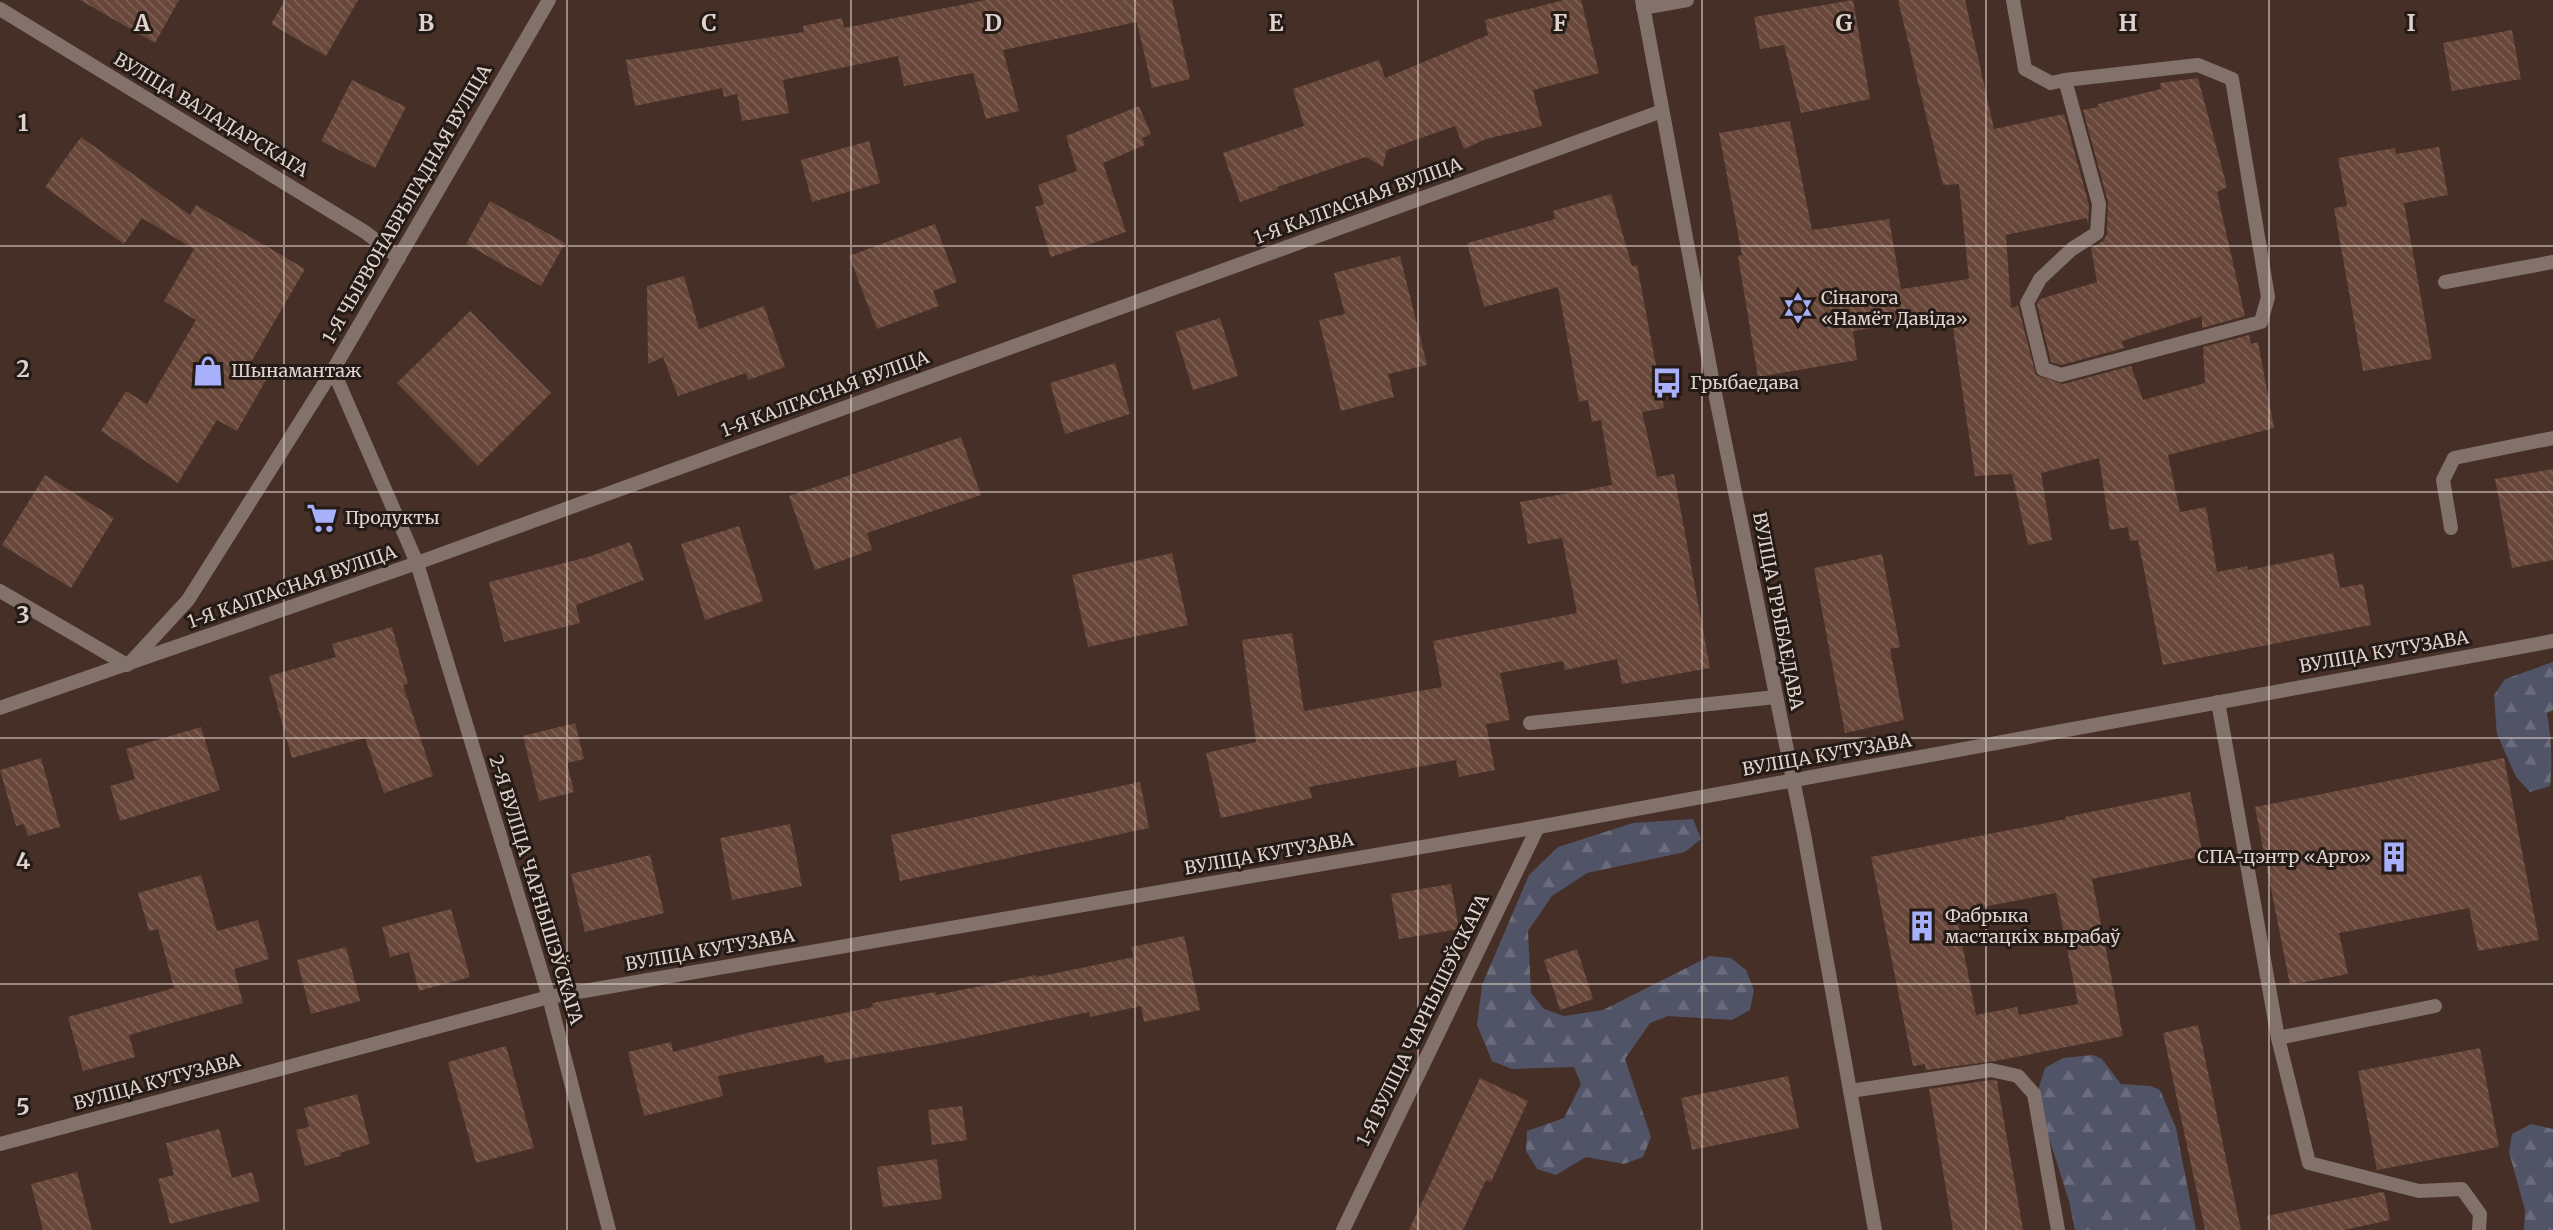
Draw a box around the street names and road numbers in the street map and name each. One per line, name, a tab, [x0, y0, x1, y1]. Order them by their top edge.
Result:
street label: ВУЛІЦА ВАЛАДАРСКАГА	[110, 47, 313, 182]
street label: 1-Я ЧЫРВОНАБРЫГАДНАЯ ВУЛІЦА	[317, 60, 496, 347]
street label: 1-Я КАЛГАСНАЯ ВУЛІЦА	[1251, 152, 1465, 249]
street label: 1-Я КАЛГАСНАЯ ВУЛІЦА	[718, 345, 932, 442]
street label: ВУЛІЦА ГРЫБАЕДАВА	[1748, 510, 1809, 712]
street label: 1-Я КАЛГАСНАЯ ВУЛІЦА	[184, 540, 400, 633]
street label: ВУЛІЦА КУТУЗАВА	[2297, 625, 2471, 678]
street label: ВУЛІЦА КУТУЗАВА	[1740, 728, 1914, 781]
street label: 2-Я ВУЛІЦА ЧАРНЫШЭЎСКАГА	[485, 753, 588, 1027]
street label: ВУЛІЦА КУТУЗАВА	[1182, 827, 1356, 880]
street label: 1-Я ВУЛІЦА ЧАРНЫШЭЎСКАГА	[1351, 890, 1494, 1149]
street label: ВУЛІЦА КУТУЗАВА	[623, 923, 797, 976]
street label: ВУЛІЦА КУТУЗАВА	[71, 1048, 243, 1115]

